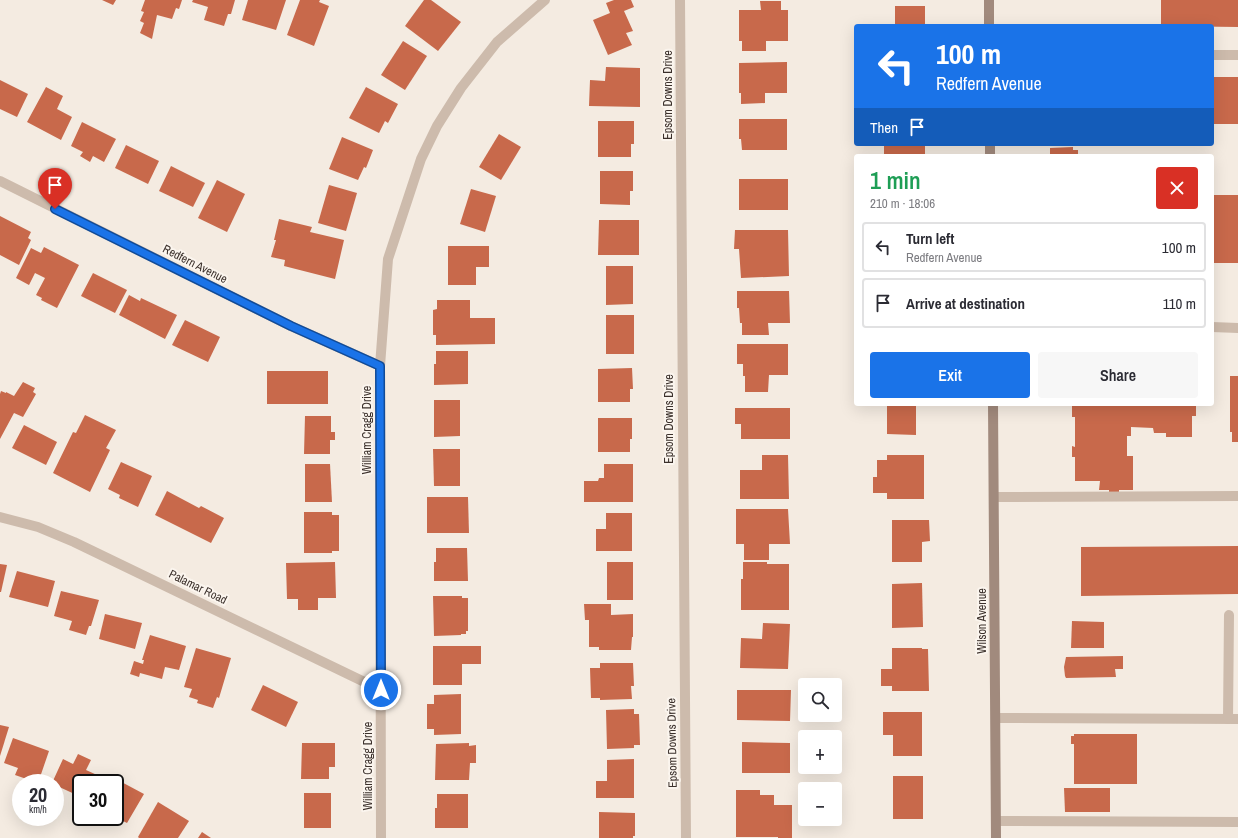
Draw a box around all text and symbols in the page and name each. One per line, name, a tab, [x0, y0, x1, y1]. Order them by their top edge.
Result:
text: 100 m	[936, 35, 1001, 73]
icon: left	[870, 40, 922, 92]
street label: Epsom Downs Drive	[660, 50, 676, 140]
text: Redfern Avenue	[936, 71, 1042, 96]
icon: arrive	[906, 116, 928, 138]
text: Then	[870, 117, 898, 138]
text: 1 min	[870, 164, 921, 196]
button: close	[1156, 167, 1198, 209]
pin	[38, 168, 72, 209]
icon: arrive	[44, 174, 66, 196]
text: 210 m · 18:06	[870, 195, 935, 212]
text: Turn left	[906, 228, 954, 249]
icon: left	[872, 236, 894, 258]
text: 100 m	[1162, 237, 1196, 258]
street label: Redfern Avenue	[160, 241, 230, 287]
text: Redfern Avenue	[906, 249, 982, 266]
icon: arrive	[872, 292, 894, 314]
text: Arrive at destination	[906, 293, 1025, 314]
text: 110 m	[1163, 293, 1196, 314]
button: Exit	[870, 352, 1030, 398]
button: Share	[1038, 352, 1198, 398]
street label: Epsom Downs Drive	[661, 374, 677, 464]
street label: William Cragg Drive	[359, 386, 375, 474]
street label: Palamar Road	[166, 566, 230, 608]
street label: Wilson Avenue	[974, 588, 990, 654]
position arrow	[360, 669, 402, 711]
map controls	[798, 678, 842, 826]
button: search	[798, 678, 842, 722]
street label: Epsom Downs Drive	[663, 698, 681, 788]
street label: William Cragg Drive	[360, 722, 376, 810]
button: +	[798, 730, 842, 774]
speed limit sign: 30	[72, 774, 124, 826]
text: 20	[29, 781, 47, 808]
button: −	[798, 782, 842, 826]
text: km/h	[29, 803, 47, 816]

